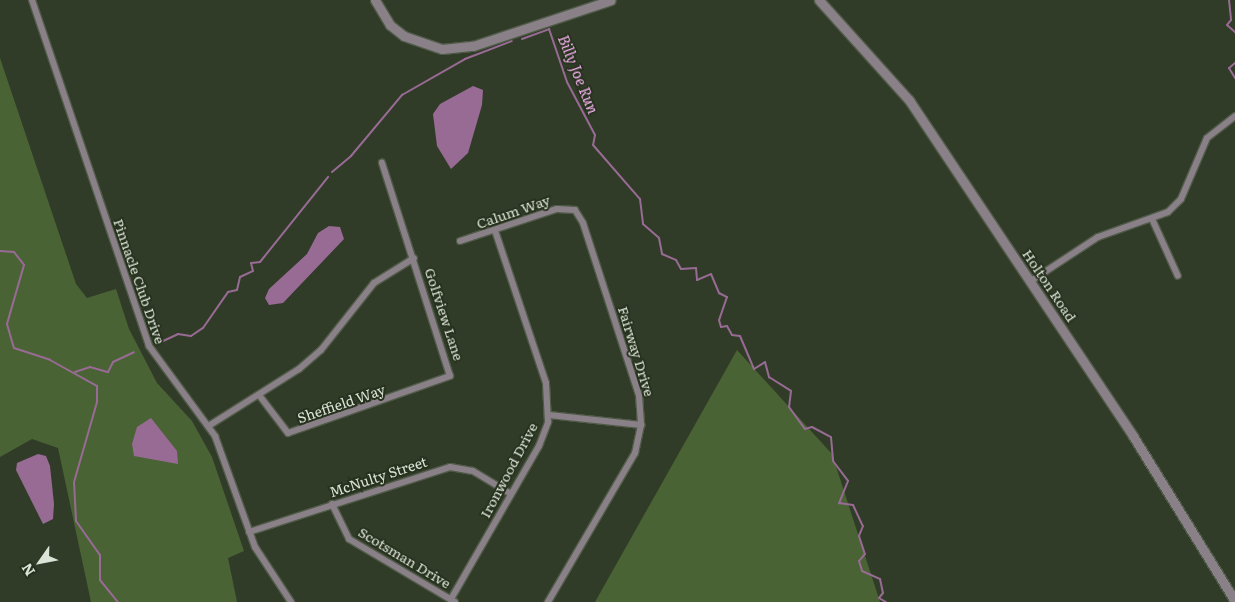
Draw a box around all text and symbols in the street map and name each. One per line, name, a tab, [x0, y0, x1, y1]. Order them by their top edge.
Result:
water label: Billy Joe Run	[555, 32, 603, 116]
street label: Calum Way	[474, 191, 552, 231]
street label: Pinnacle Club Drive	[111, 216, 169, 346]
street label: Holton Road	[1020, 246, 1080, 324]
street label: Golfview Lane	[422, 266, 468, 362]
street label: Fairway Drive	[615, 304, 659, 398]
street label: Sheffield Way	[295, 380, 387, 426]
street label: Ironwood Drive	[476, 420, 540, 520]
street label: McNulty Street	[327, 452, 429, 500]
street label: Scotsman Drive	[356, 523, 454, 591]
north arrow	[15, 537, 65, 587]
text: N	[16, 560, 39, 581]

